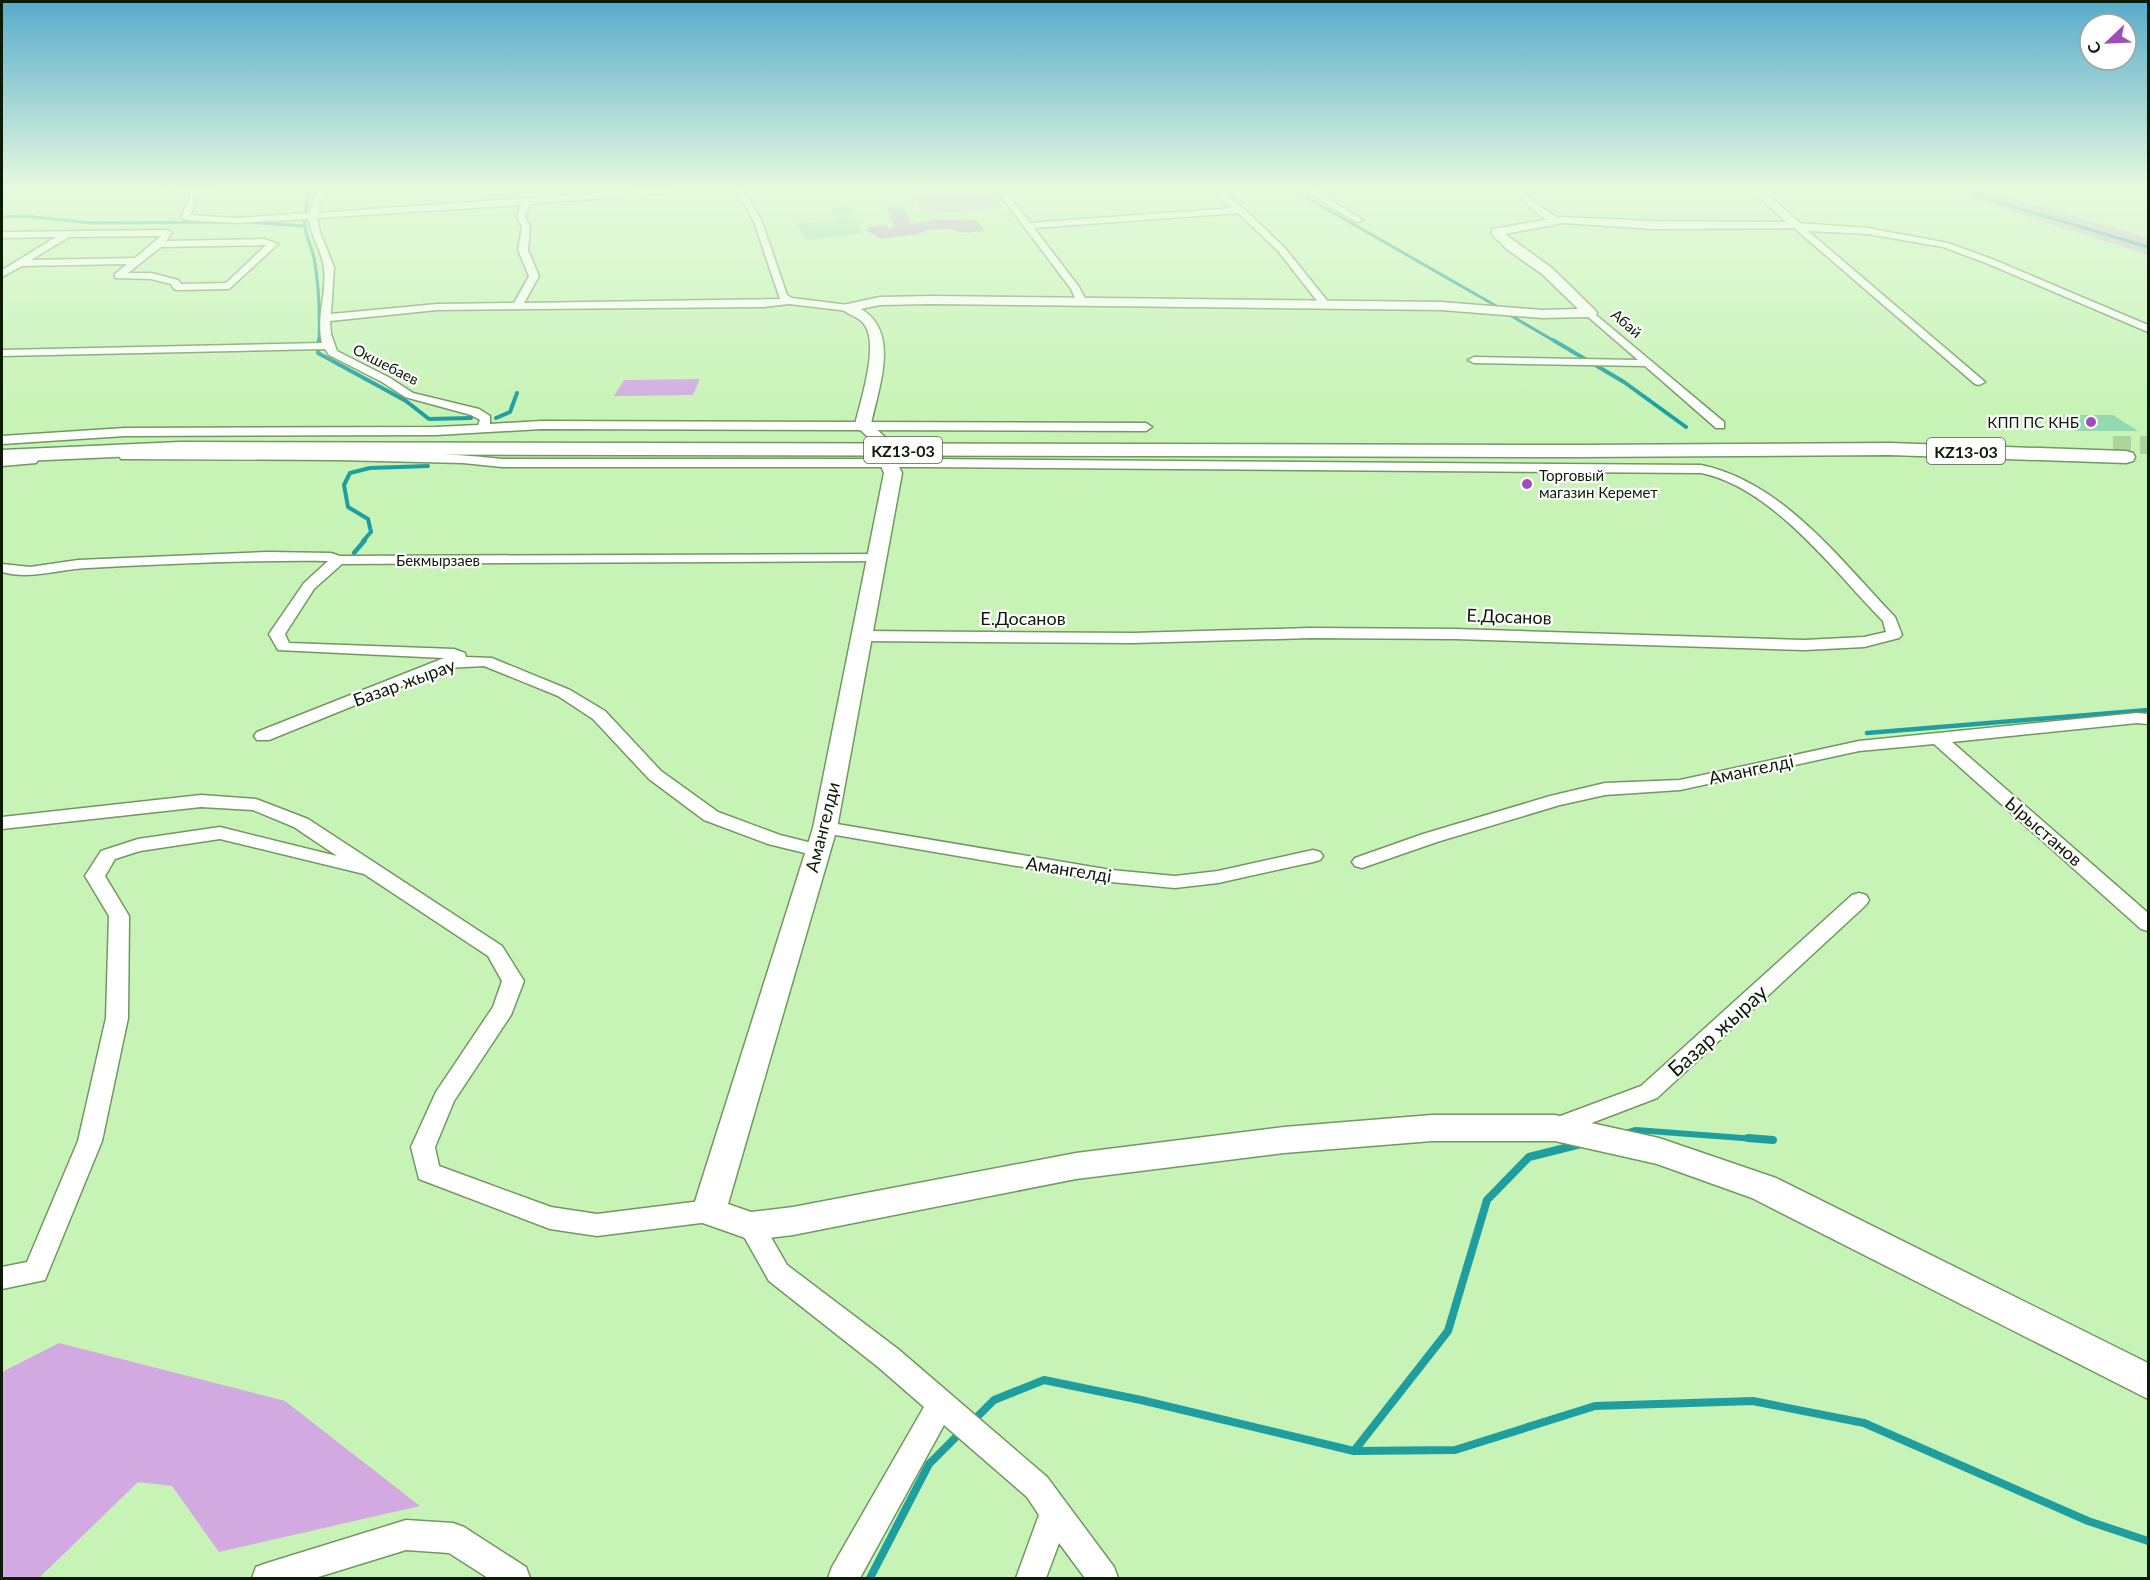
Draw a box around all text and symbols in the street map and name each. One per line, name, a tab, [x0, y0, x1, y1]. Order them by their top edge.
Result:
north arrow	[2078, 12, 2138, 72]
text: С	[2083, 39, 2105, 57]
street label: Абай	[1608, 305, 1646, 341]
street label: Окшебаев	[350, 340, 422, 388]
place label: КПП ПС КНБ	[1987, 413, 2079, 431]
marker: КПП ПС КНБ	[2084, 415, 2098, 429]
road number: KZ13-03	[864, 437, 942, 463]
road number: KZ13-03	[1927, 438, 2005, 464]
place label: Торговый магазин Керемет	[1539, 466, 1658, 501]
marker: Торговый магазин Керемет	[1520, 477, 1534, 491]
street label: Бекмырзаев	[396, 551, 480, 569]
street label: Е.Досанов	[1466, 604, 1552, 628]
street label: Е.Досанов	[980, 607, 1066, 629]
street label: Базар жырау	[350, 653, 459, 711]
street label: Амангелді	[1706, 749, 1796, 789]
street label: Амангелди	[800, 780, 844, 874]
street label: Ырыстанов	[2001, 792, 2087, 870]
street label: Амангелді	[1025, 851, 1113, 887]
street label: Базар жырау	[1662, 979, 1772, 1081]

